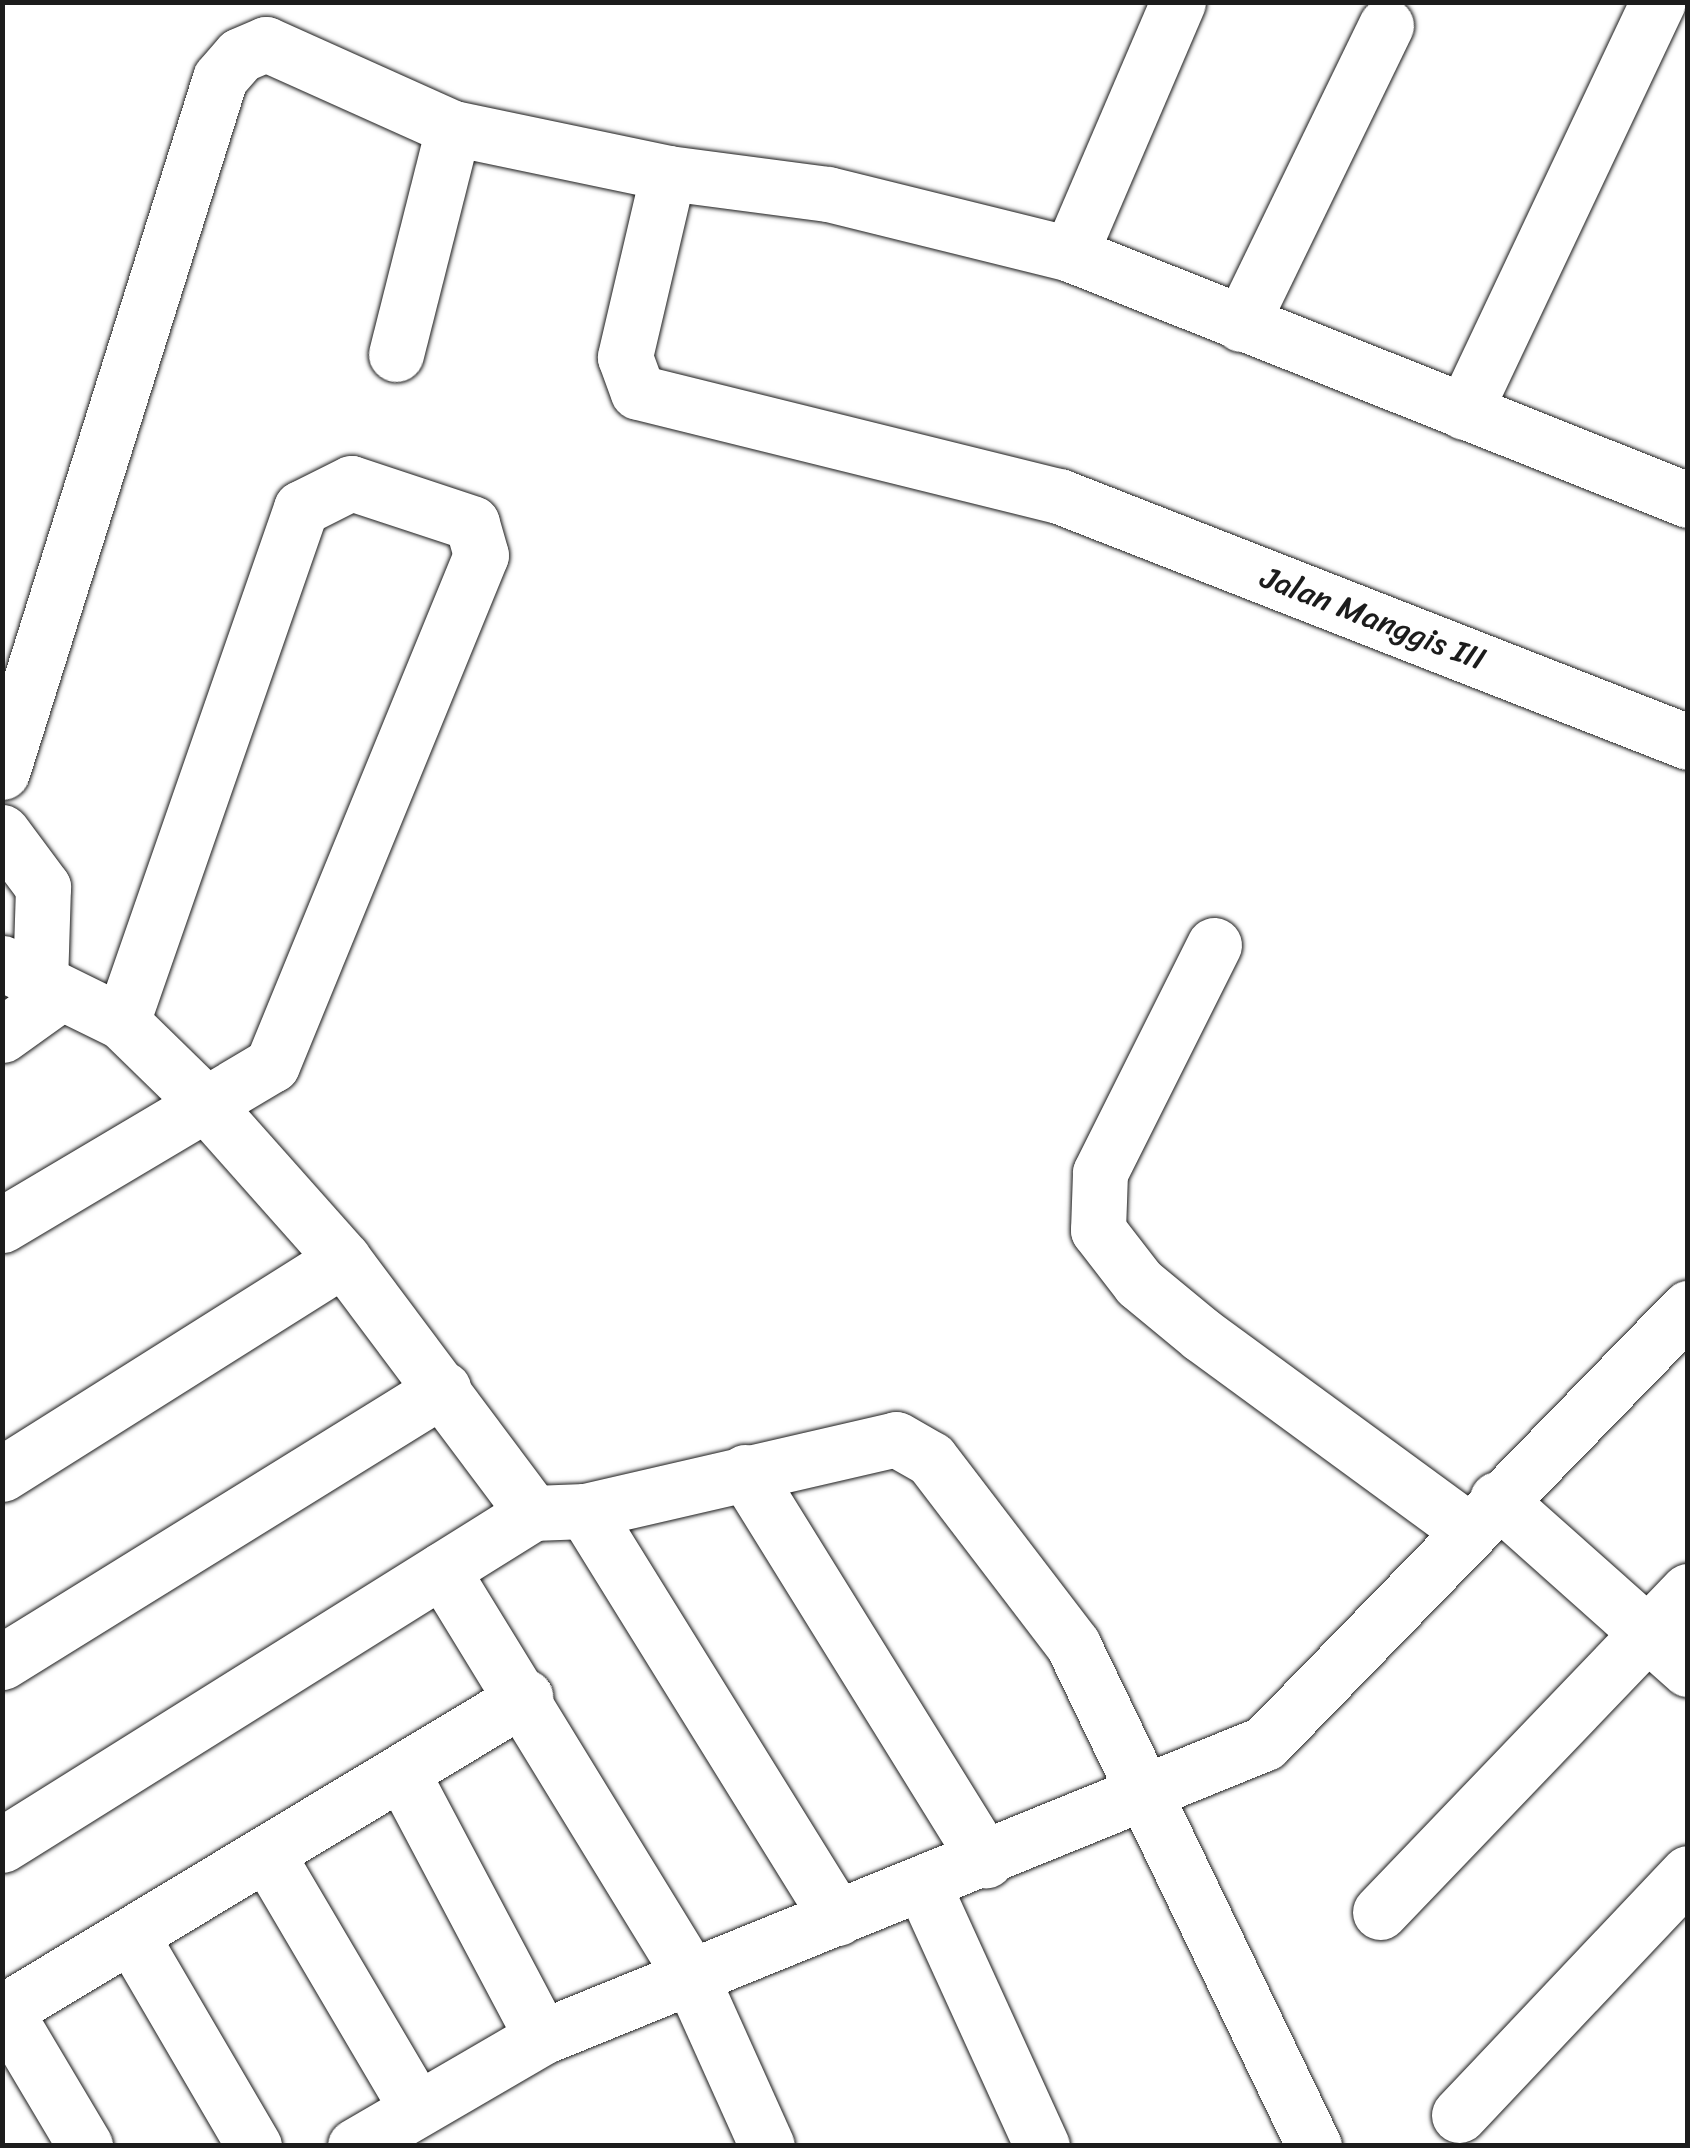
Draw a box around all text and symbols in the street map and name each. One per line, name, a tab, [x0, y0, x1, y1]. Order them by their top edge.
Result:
street label: Jalan Manggis III	[1255, 558, 1491, 680]

